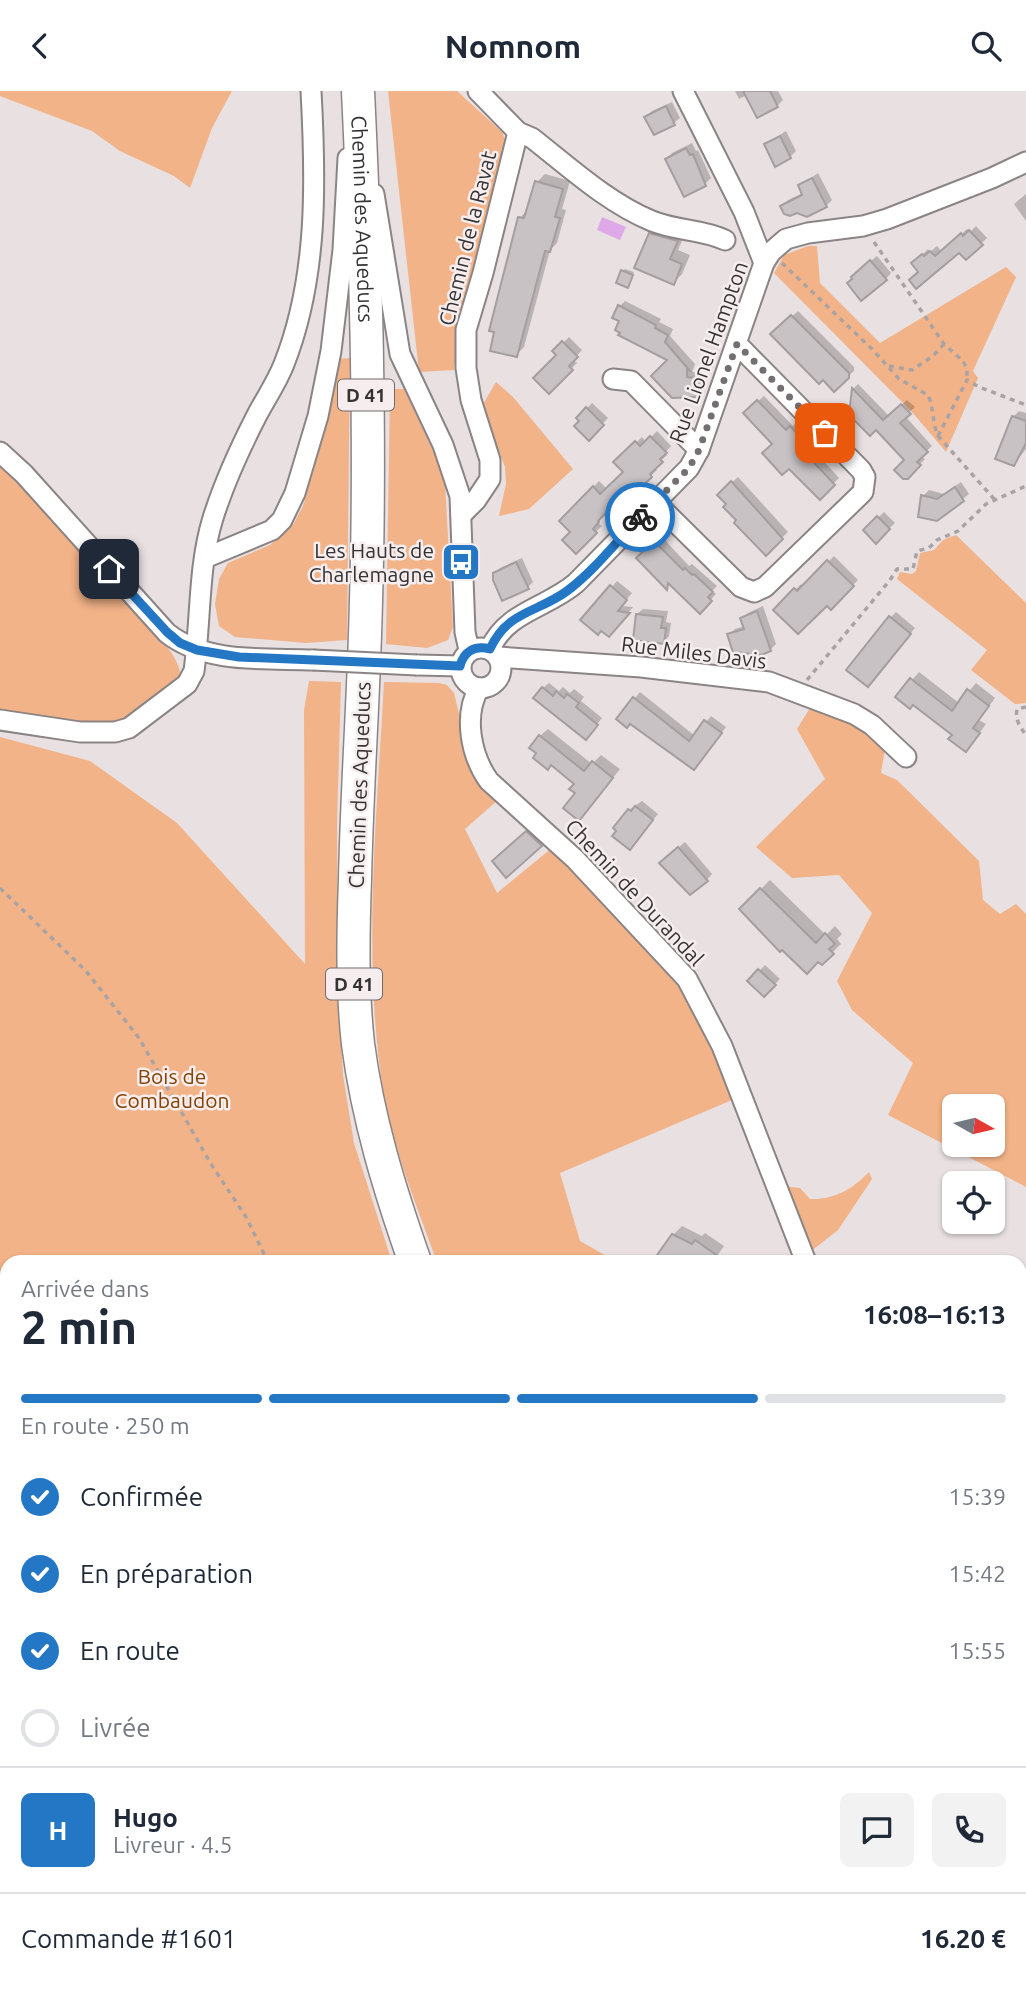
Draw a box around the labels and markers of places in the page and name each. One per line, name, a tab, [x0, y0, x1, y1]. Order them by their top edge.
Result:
pin	[795, 403, 855, 463]
place label: Les Hauts de Charlemagne	[309, 538, 434, 586]
pin	[79, 539, 139, 599]
bus stop icon: Les Hauts de Charlemagne	[440, 541, 482, 583]

